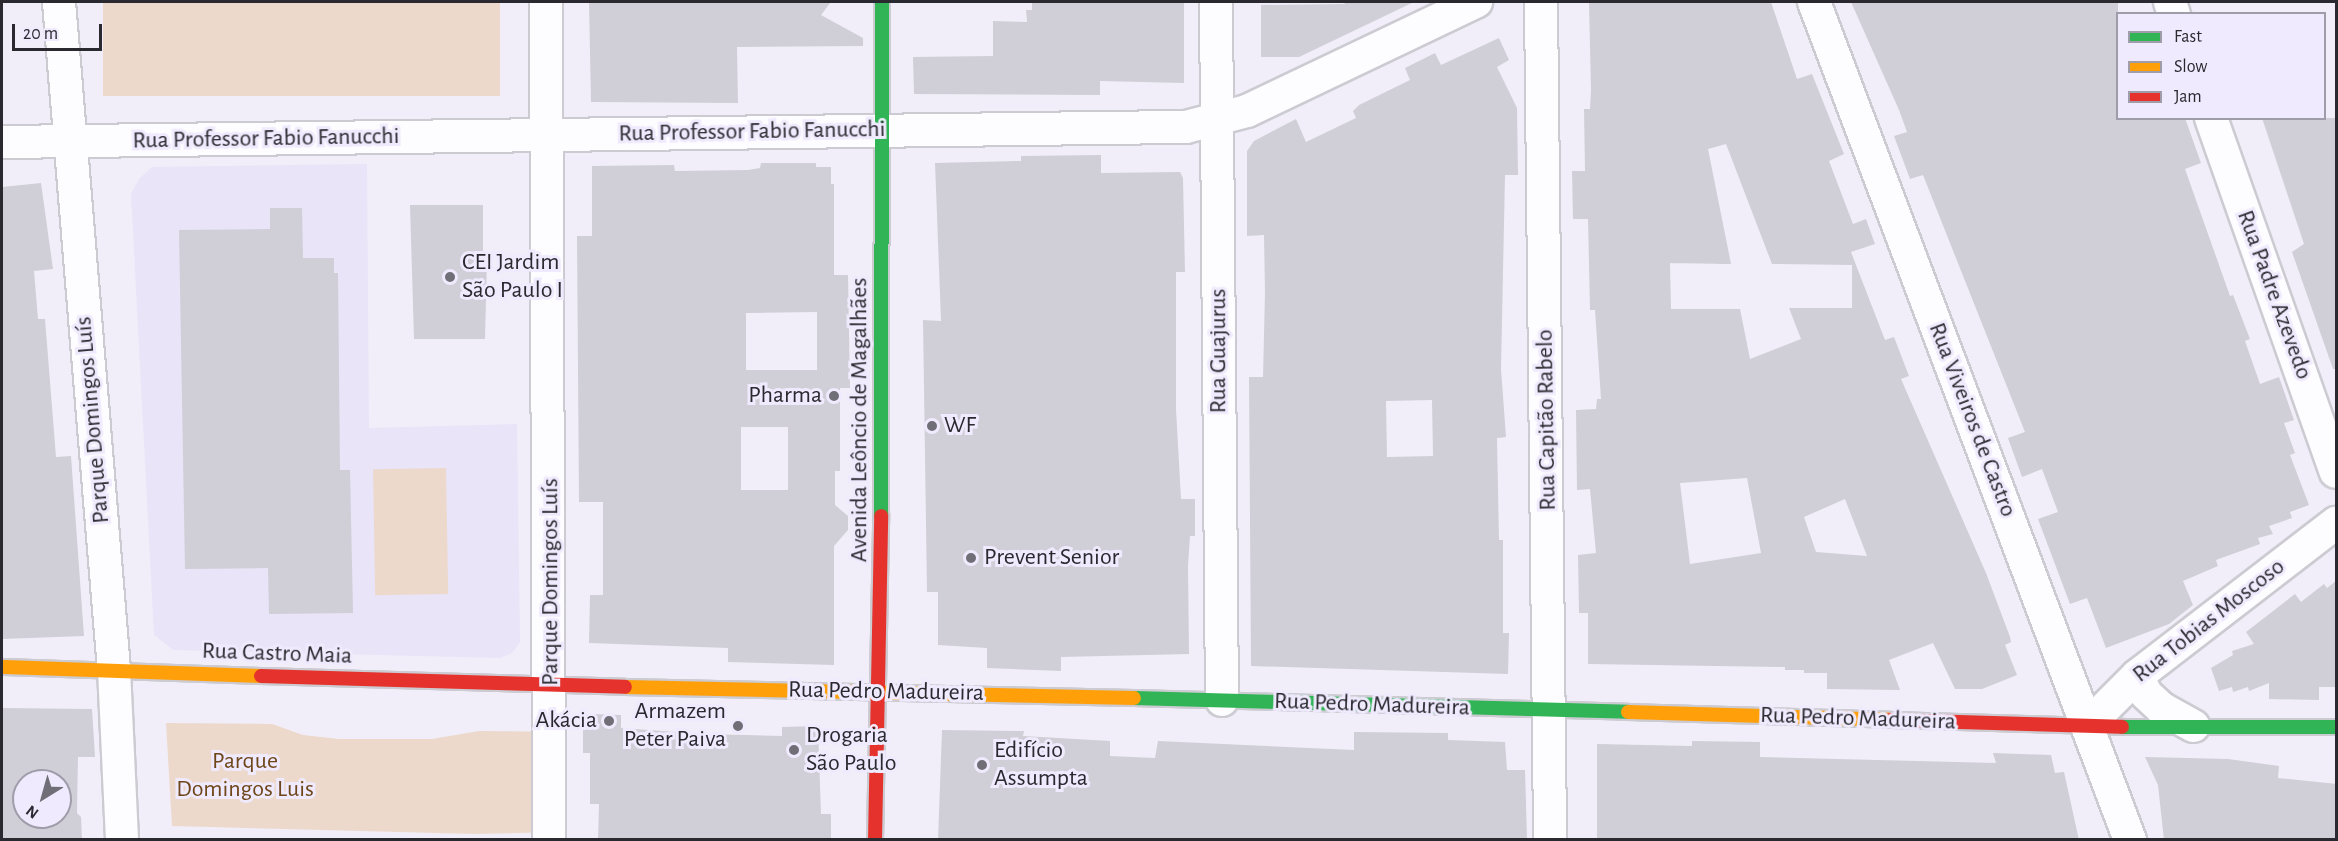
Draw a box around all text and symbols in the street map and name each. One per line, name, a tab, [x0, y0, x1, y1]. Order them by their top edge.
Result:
scale bar	[15, 12, 105, 50]
legend	[2116, 12, 2326, 120]
text: 20 m	[23, 25, 58, 43]
text: Fast	[2174, 28, 2202, 46]
text: Slow	[2174, 58, 2207, 76]
text: Jam	[2174, 88, 2202, 106]
street label: Rua Professor Fabio Fanucchi	[618, 115, 886, 149]
street label: Rua Professor Fabio Fanucchi	[132, 122, 400, 156]
street label: Rua Padre Azevedo	[2230, 207, 2318, 383]
place label: CEI Jardim São Paulo I	[462, 249, 563, 305]
marker: CEI Jardim São Paulo I	[443, 270, 457, 284]
street label: Avenida Leôncio de Magalhães	[846, 278, 874, 562]
street label: Rua Guajurus	[1205, 289, 1233, 413]
street label: Parque Domingos Luís	[70, 315, 116, 525]
street label: Rua Viveiros de Castro	[1922, 319, 2022, 521]
street label: Rua Capitão Rabelo	[1531, 329, 1563, 511]
place label: Pharma	[748, 382, 822, 410]
marker: Pharma	[827, 389, 841, 403]
place label: WF	[944, 412, 976, 440]
marker: WF	[925, 419, 939, 433]
street label: Parque Domingos Luís	[537, 478, 565, 686]
place label: Prevent Senior	[984, 544, 1119, 572]
marker: Prevent Senior	[962, 549, 980, 567]
street label: Rua Tobias Moscoso	[2127, 553, 2291, 689]
street label: Rua Castro Maia	[201, 637, 353, 671]
street label: Rua Pedro Madureira	[788, 676, 984, 708]
street label: Rua Pedro Madureira	[1274, 687, 1470, 723]
place label: Armazem Peter Paiva	[624, 698, 726, 754]
street label: Rua Pedro Madureira	[1760, 701, 1956, 737]
place label: Akácia	[535, 707, 597, 735]
marker: Akácia	[602, 714, 616, 728]
marker: Armazem Peter Paiva	[731, 719, 745, 733]
place label: Drogaria São Paulo	[806, 722, 897, 778]
place label: Edifício Assumpta	[994, 737, 1088, 793]
marker: Drogaria São Paulo	[787, 743, 801, 757]
park label: Parque Domingos Luis	[176, 748, 314, 804]
marker: Edifício Assumpta	[975, 758, 989, 772]
north arrow	[12, 769, 72, 829]
text: N	[23, 802, 42, 822]

